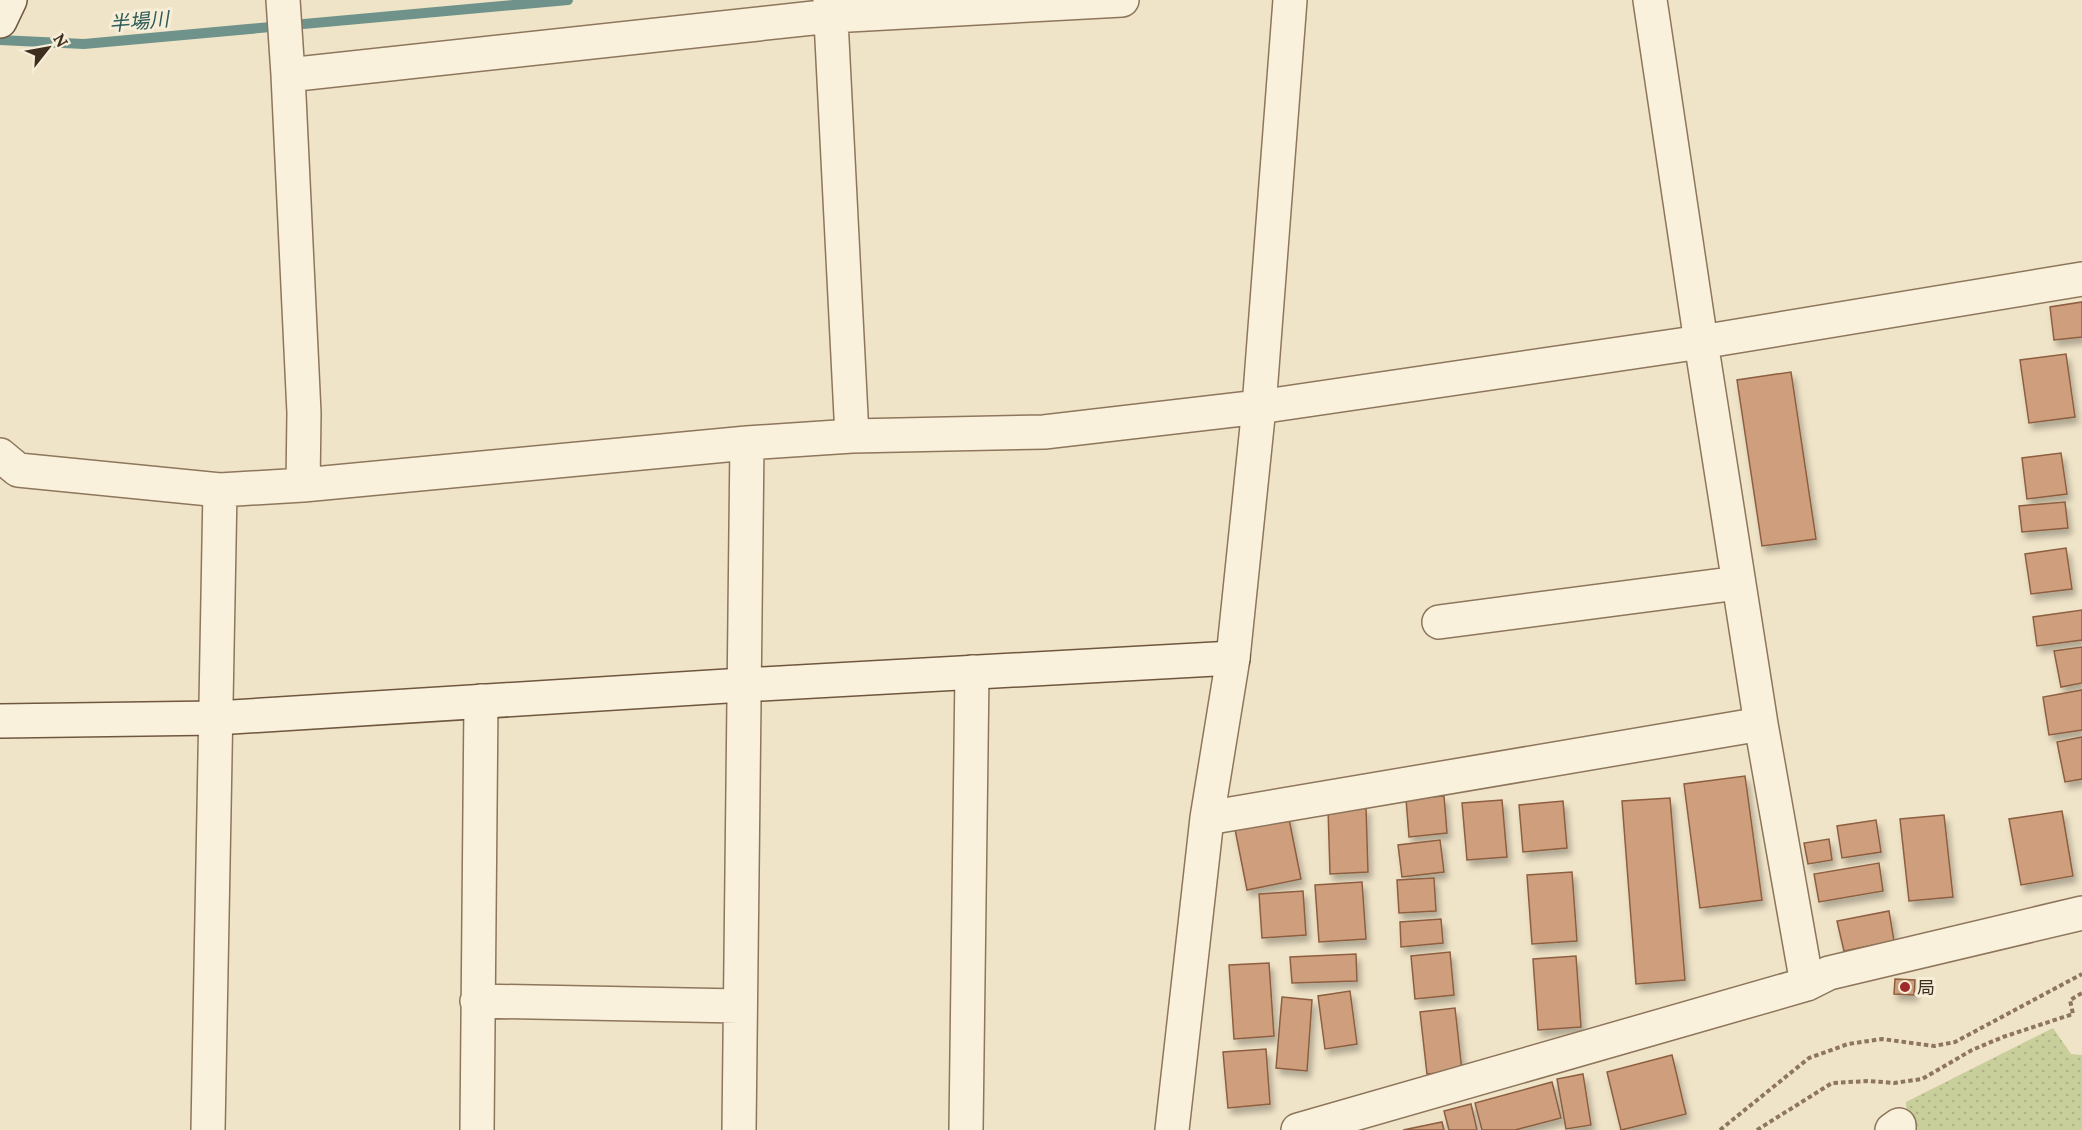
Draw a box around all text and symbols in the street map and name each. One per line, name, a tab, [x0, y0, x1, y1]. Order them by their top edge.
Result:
water label: 半場川	[108, 6, 172, 36]
north arrow	[18, 18, 78, 78]
text: N	[49, 30, 73, 51]
place label: 局	[1917, 976, 1935, 999]
marker: 局	[1898, 980, 1912, 994]

